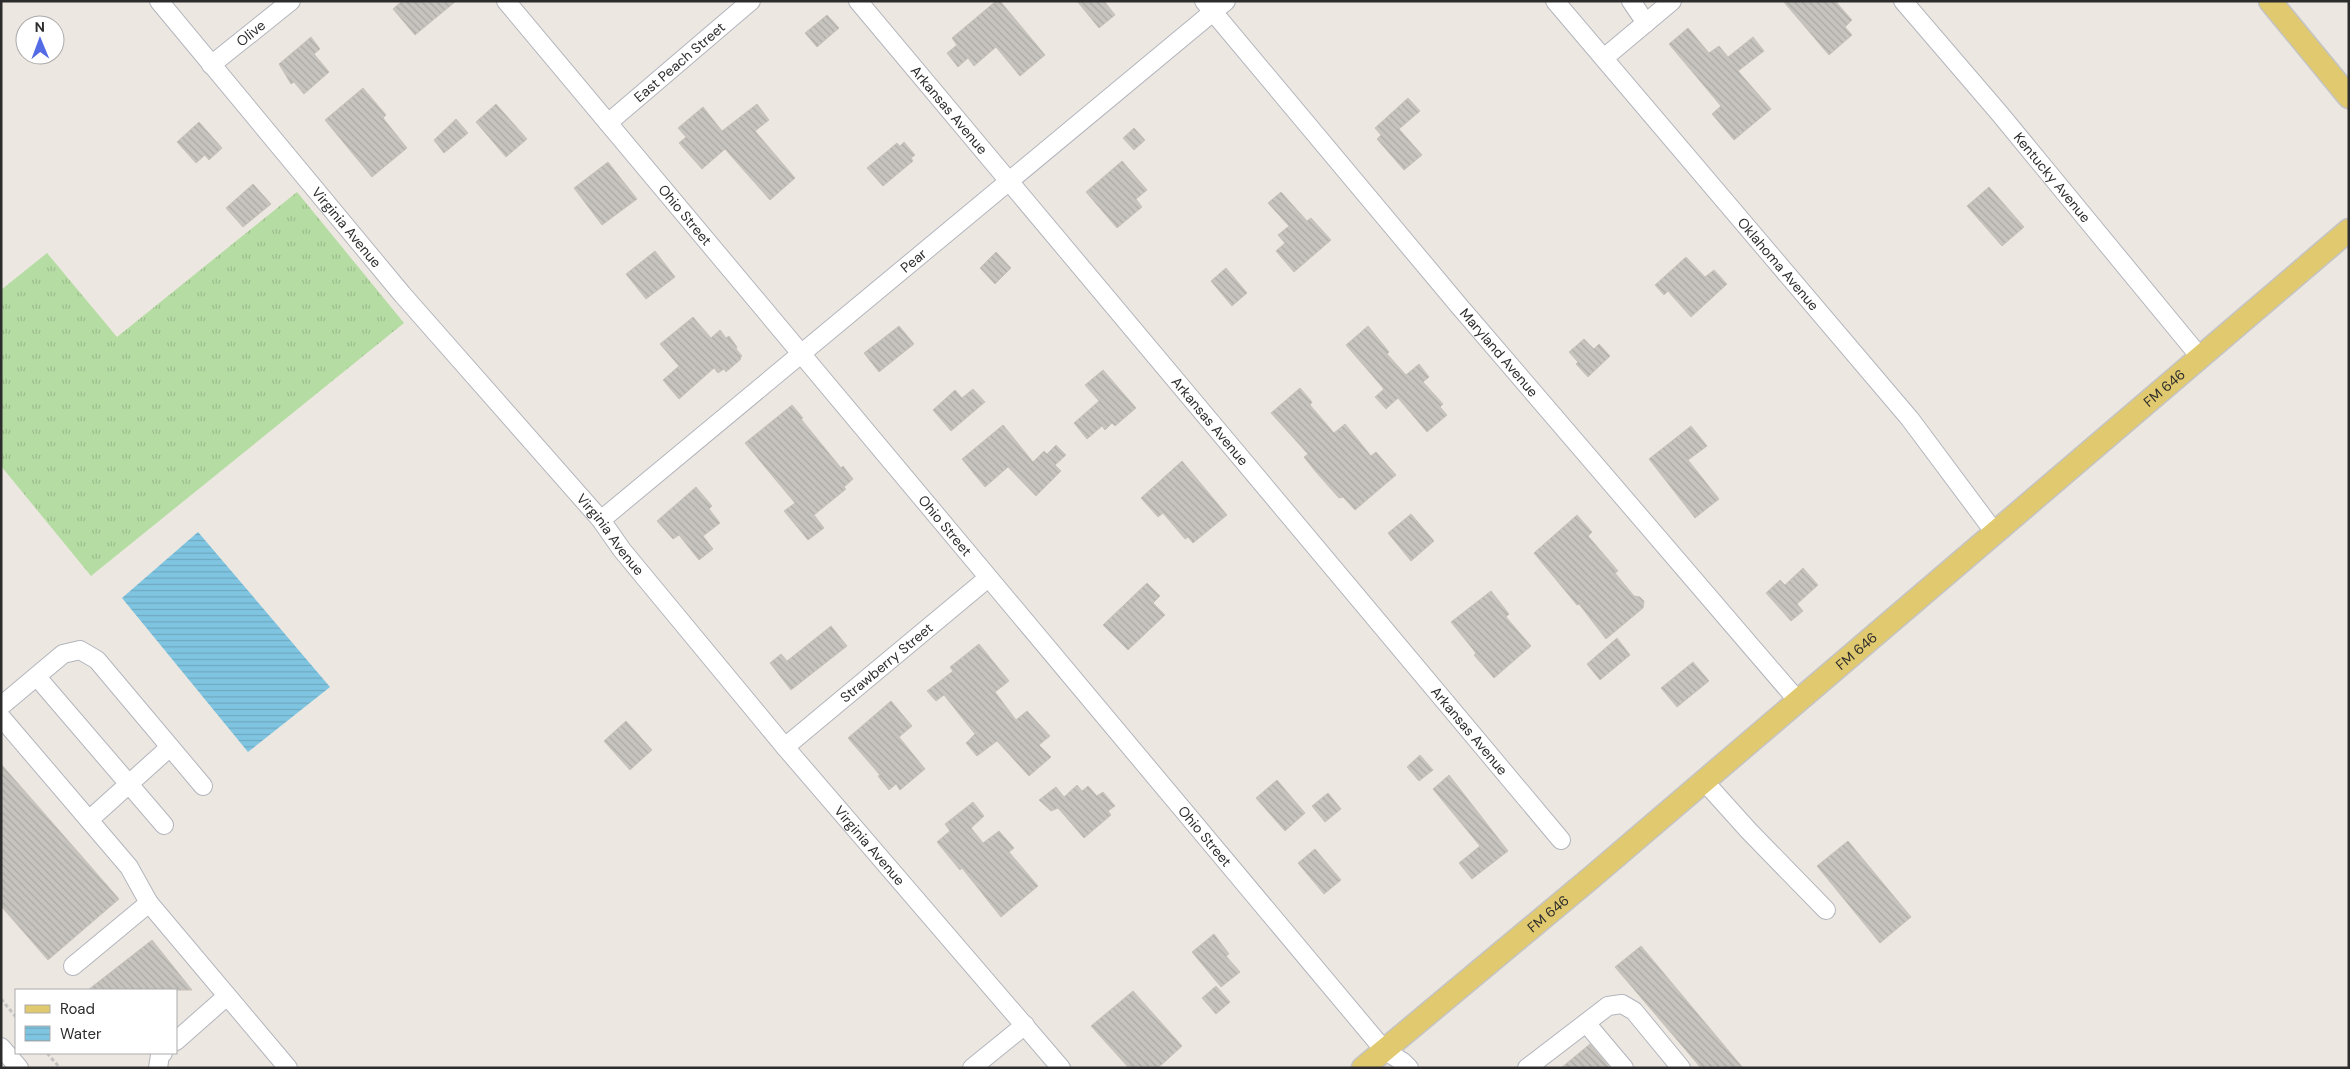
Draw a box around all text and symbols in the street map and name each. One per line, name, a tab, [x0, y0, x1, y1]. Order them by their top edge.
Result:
north arrow	[15, 15, 65, 65]
street label: Olive	[233, 16, 269, 50]
text: N	[35, 18, 45, 36]
street label: East Peach Street	[630, 18, 729, 106]
street label: Arkansas Avenue	[907, 62, 992, 158]
street label: Kentucky Avenue	[2010, 129, 2095, 226]
street label: Ohio Street	[654, 181, 716, 249]
street label: Virginia Avenue	[308, 183, 385, 271]
street label: Oklahoma Avenue	[1734, 214, 1823, 314]
street label: Pear	[897, 245, 930, 277]
street label: Maryland Avenue	[1456, 304, 1542, 401]
street label: FM 646	[2140, 365, 2189, 411]
street label: Arkansas Avenue	[1168, 373, 1252, 469]
street label: Virginia Avenue	[573, 490, 648, 579]
street label: Ohio Street	[914, 491, 976, 560]
street label: Strawberry Street	[836, 619, 937, 706]
street label: FM 646	[1832, 628, 1881, 674]
street label: Arkansas Avenue	[1427, 683, 1512, 779]
street label: Virginia Avenue	[830, 802, 909, 889]
street label: Ohio Street	[1174, 802, 1236, 870]
street label: FM 646	[1523, 891, 1573, 936]
legend	[15, 989, 178, 1054]
text: Road	[60, 999, 95, 1019]
text: Water	[60, 1024, 102, 1044]

